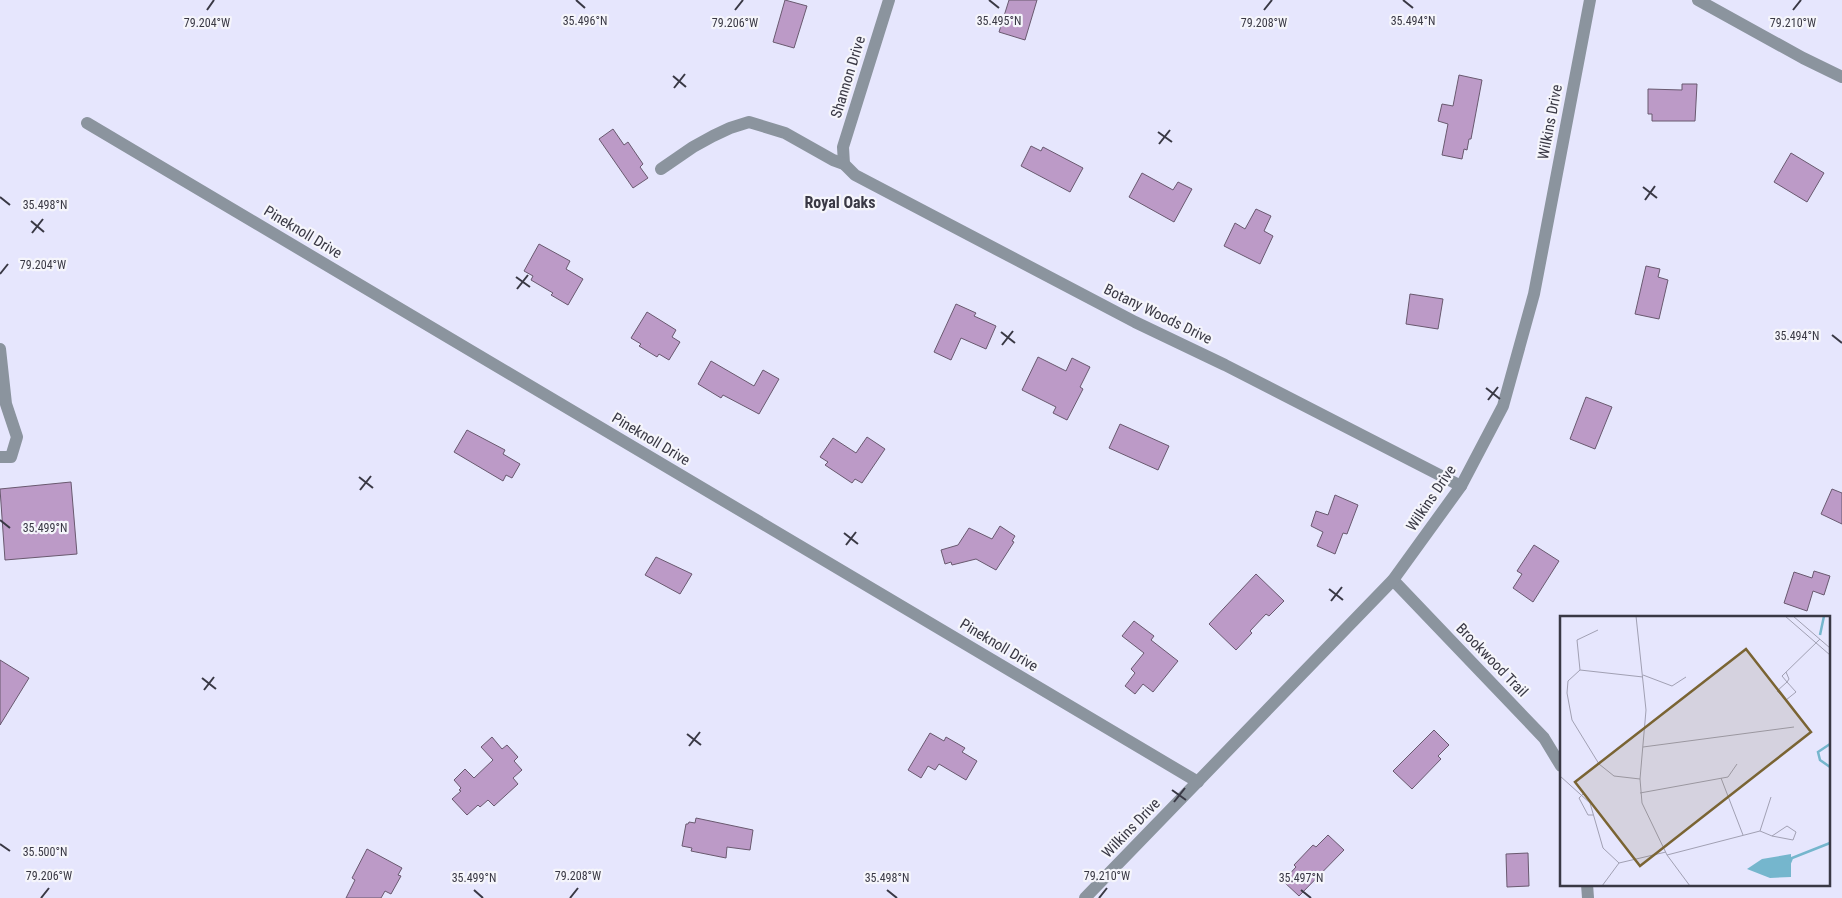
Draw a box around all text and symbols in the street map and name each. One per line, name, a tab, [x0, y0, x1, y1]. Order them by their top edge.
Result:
text: 35.496°N	[563, 14, 607, 28]
text: 35.495°N	[977, 14, 1021, 28]
text: 35.494°N	[1391, 14, 1435, 28]
text: 79.204°W	[184, 16, 230, 30]
text: 79.206°W	[712, 16, 758, 30]
text: 79.208°W	[1241, 16, 1287, 30]
text: 79.210°W	[1770, 16, 1816, 30]
street label: Shannon Drive	[827, 34, 869, 120]
street label: Wilkins Drive	[1534, 83, 1566, 161]
district label: Royal Oaks	[804, 193, 876, 212]
text: 35.498°N	[23, 198, 67, 212]
street label: Pineknoll Drive	[261, 202, 345, 262]
text: 79.204°W	[20, 258, 66, 272]
street label: Botany Woods Drive	[1101, 280, 1215, 348]
text: 35.494°N	[1775, 329, 1819, 343]
street label: Pineknoll Drive	[609, 409, 693, 469]
street label: Wilkins Drive	[1402, 461, 1460, 535]
text: 35.499°N	[23, 521, 67, 535]
street label: Pineknoll Drive	[957, 615, 1041, 675]
inset map	[1560, 616, 1830, 886]
street label: Brookwood Trail	[1452, 619, 1532, 701]
street label: Wilkins Drive	[1098, 794, 1164, 862]
text: 35.500°N	[23, 845, 67, 859]
text: 79.206°W	[26, 869, 72, 883]
text: 79.208°W	[555, 869, 601, 883]
text: 79.210°W	[1084, 869, 1130, 883]
text: 35.499°N	[452, 871, 496, 885]
text: 35.498°N	[865, 871, 909, 885]
text: 35.497°N	[1279, 871, 1323, 885]

